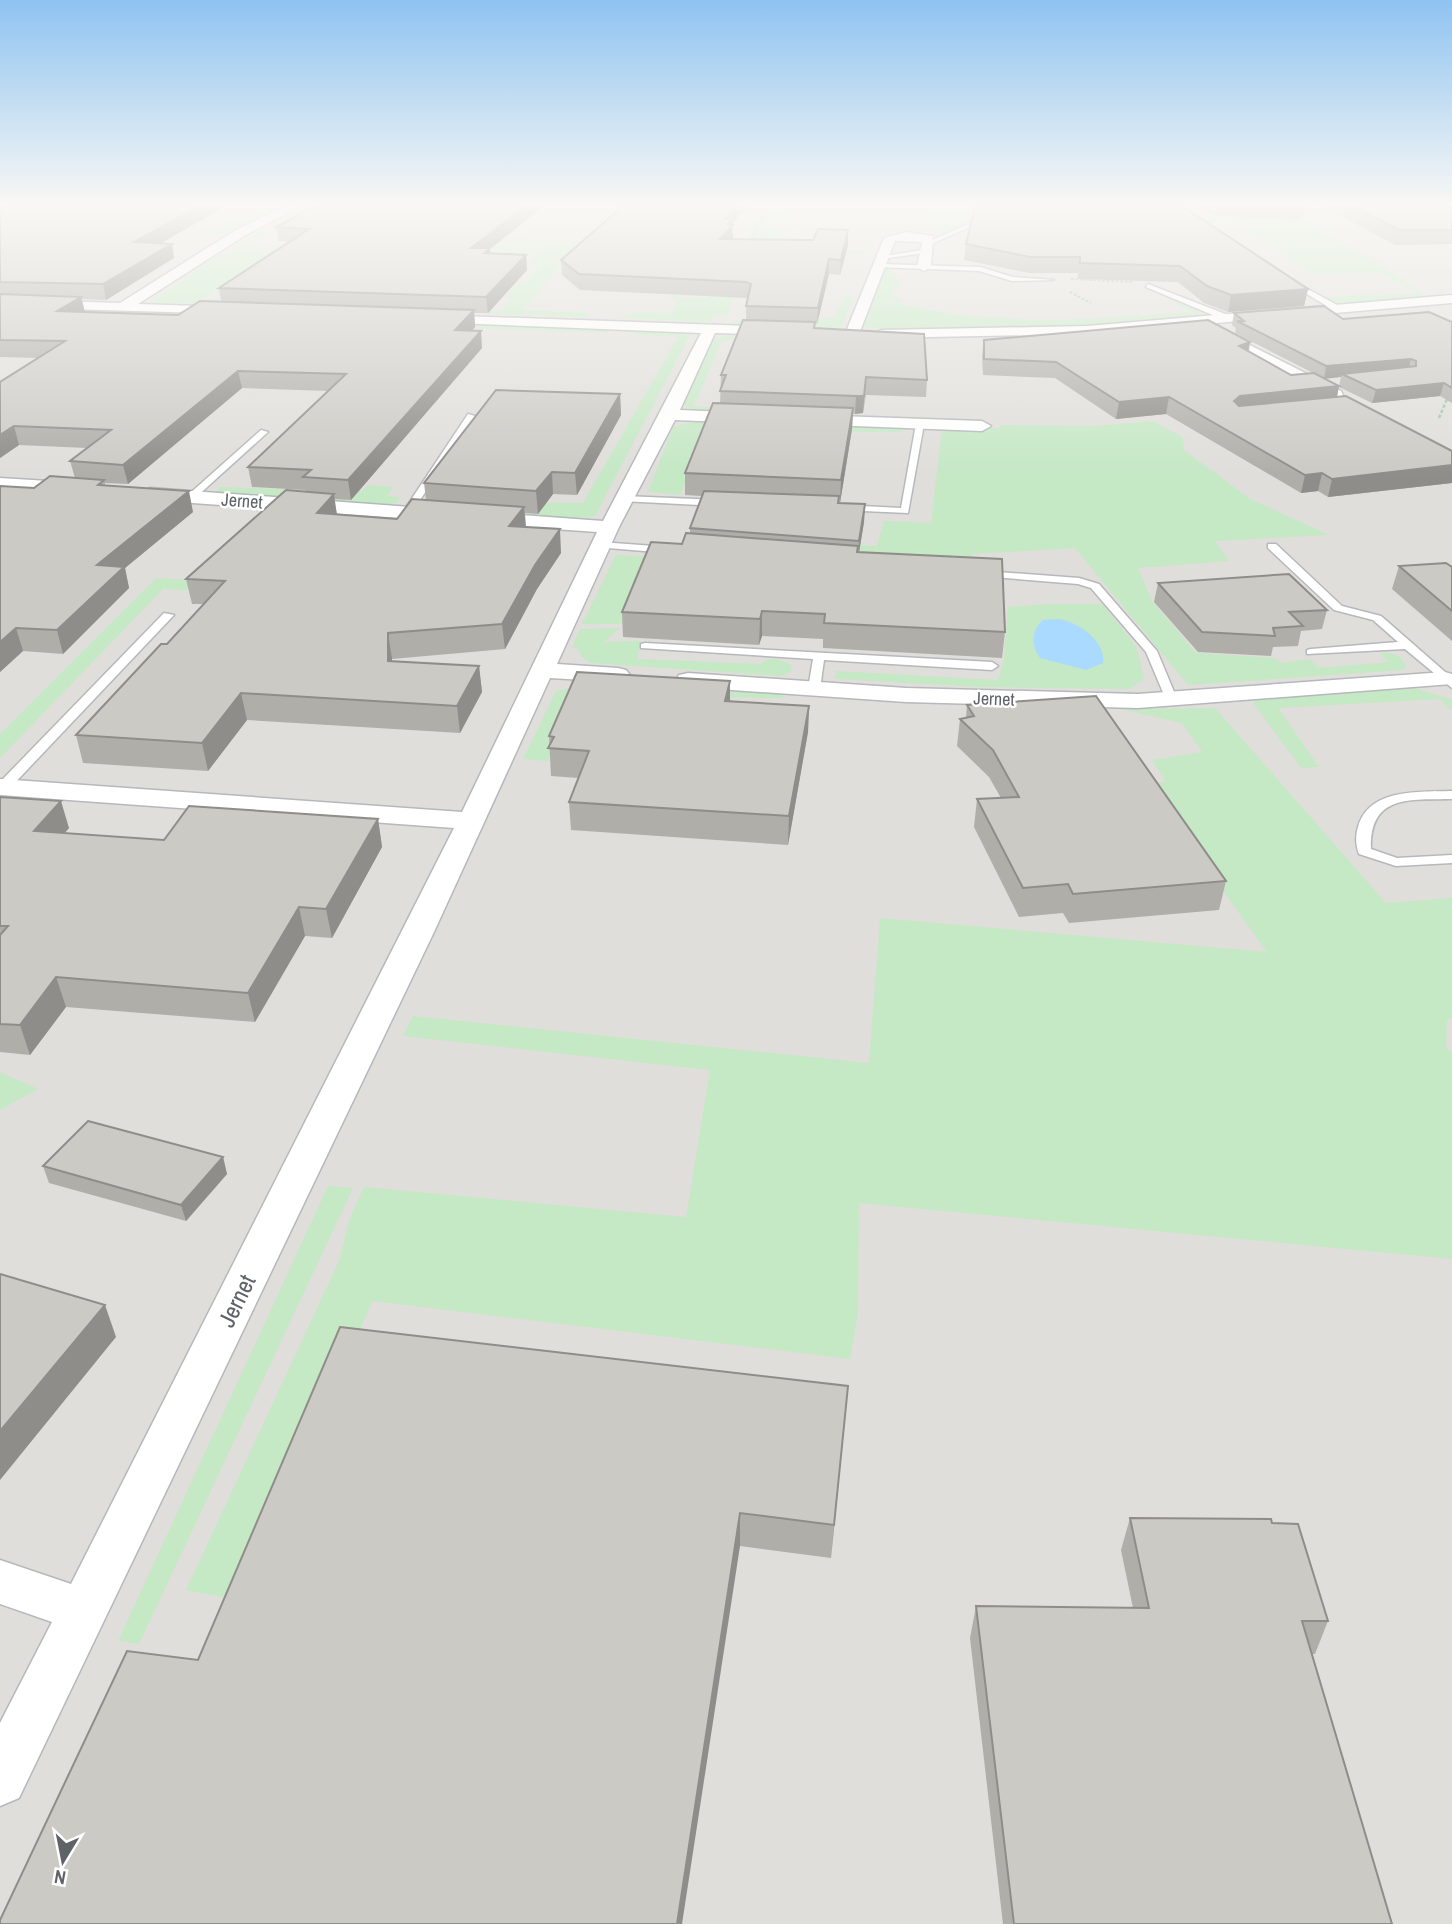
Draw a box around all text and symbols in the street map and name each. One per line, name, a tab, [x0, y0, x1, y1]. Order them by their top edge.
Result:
street label: Jernet	[221, 487, 263, 514]
street label: Jernet	[973, 685, 1015, 712]
street label: Jernet	[210, 1268, 263, 1332]
north arrow	[28, 1826, 98, 1896]
text: N	[52, 1864, 68, 1892]

